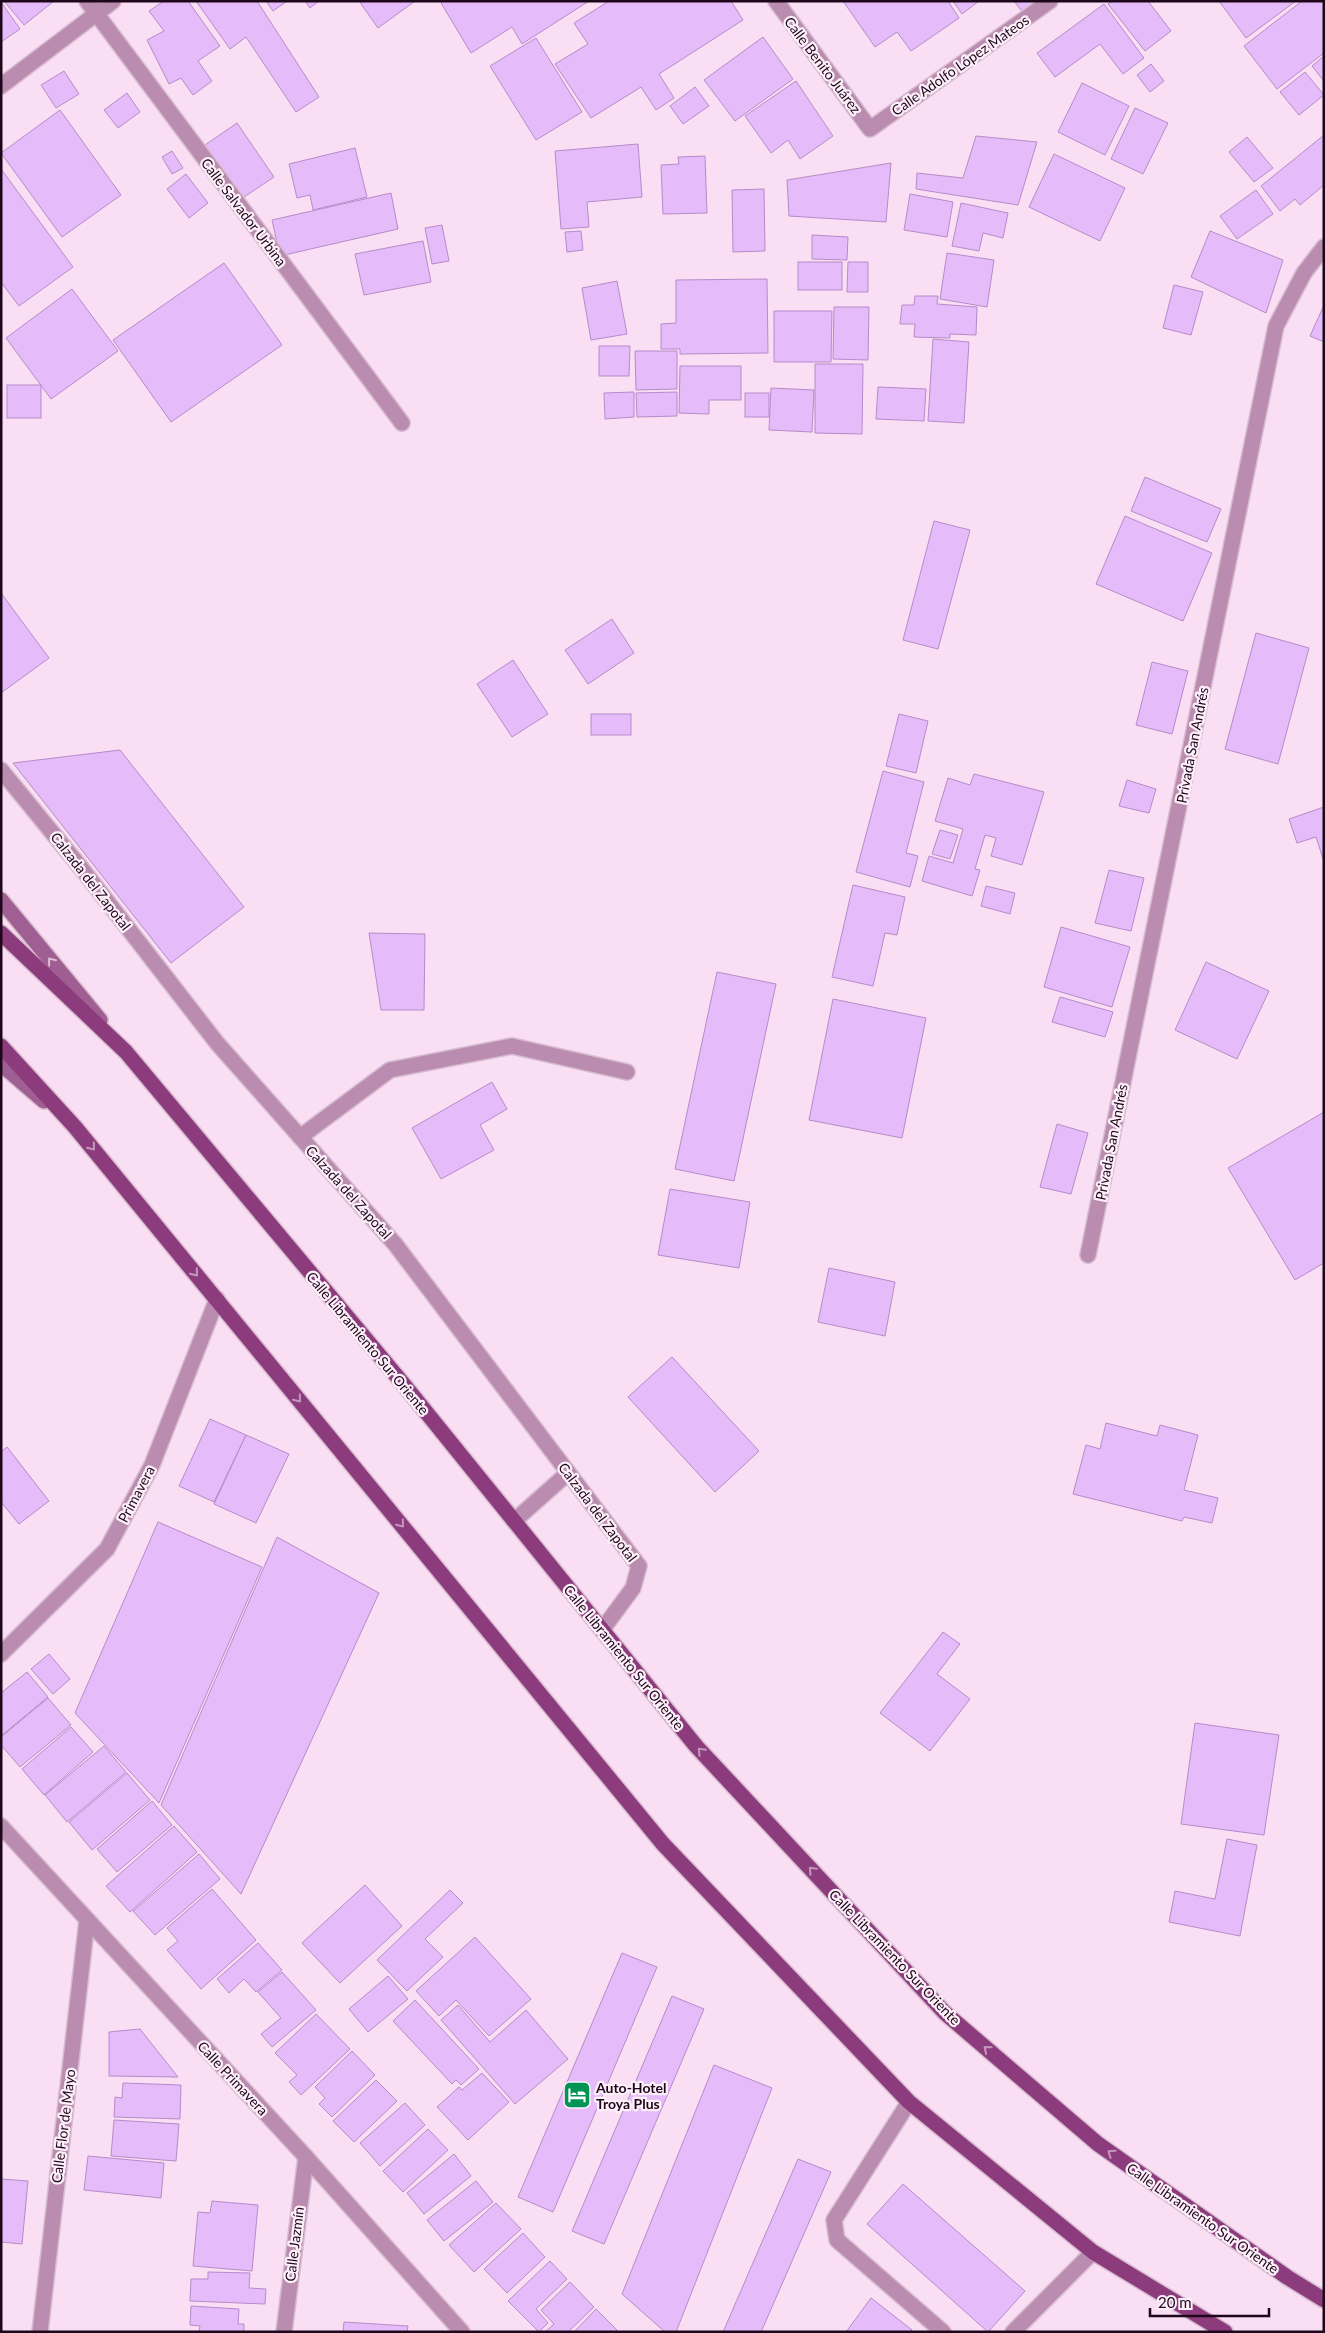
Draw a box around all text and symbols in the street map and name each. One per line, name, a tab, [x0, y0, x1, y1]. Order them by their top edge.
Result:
street label: Calle Adolfo López Mateos	[888, 11, 1032, 119]
street label: Calle Benito Juárez	[781, 13, 865, 117]
street label: Calle Salvador Urbina	[198, 155, 290, 269]
street label: Privada San Andrés	[1172, 686, 1212, 804]
street label: Calzada del Zapotal	[47, 829, 135, 933]
one-way arrow	[48, 957, 57, 966]
street label: Privada San Andrés	[1091, 1083, 1131, 1201]
one-way arrow	[86, 1142, 95, 1151]
street label: Calzada del Zapotal	[303, 1142, 395, 1242]
one-way arrow	[190, 1267, 198, 1276]
street label: Calle Libramiento Sur Oriente	[303, 1268, 433, 1418]
one-way arrow	[293, 1393, 302, 1402]
street label: Calzada del Zapotal	[555, 1459, 641, 1565]
street label: Primavera	[114, 1463, 158, 1525]
one-way arrow	[395, 1519, 404, 1528]
street label: Calle Libramiento Sur Oriente	[560, 1581, 688, 1733]
one-way arrow	[698, 1748, 707, 1757]
one-way arrow	[809, 1867, 818, 1876]
street label: Calle Libramiento Sur Oriente	[826, 1886, 964, 2028]
street label: Calle Primavera	[194, 2037, 272, 2119]
one-way arrow	[983, 2045, 992, 2054]
street label: Calle Flor de Mayo	[48, 2068, 78, 2184]
place label: Auto-Hotel Troya Plus	[595, 2079, 666, 2112]
hotel icon: Auto-Hotel Troya Plus	[562, 2080, 592, 2110]
one-way arrow	[1107, 2150, 1117, 2159]
street label: Calle Libramiento Sur Oriente	[1124, 2159, 1282, 2277]
street label: Calle Jazmín	[281, 2206, 307, 2282]
scale bar	[1150, 2286, 1269, 2318]
text: 20 m	[1158, 2293, 1192, 2311]

